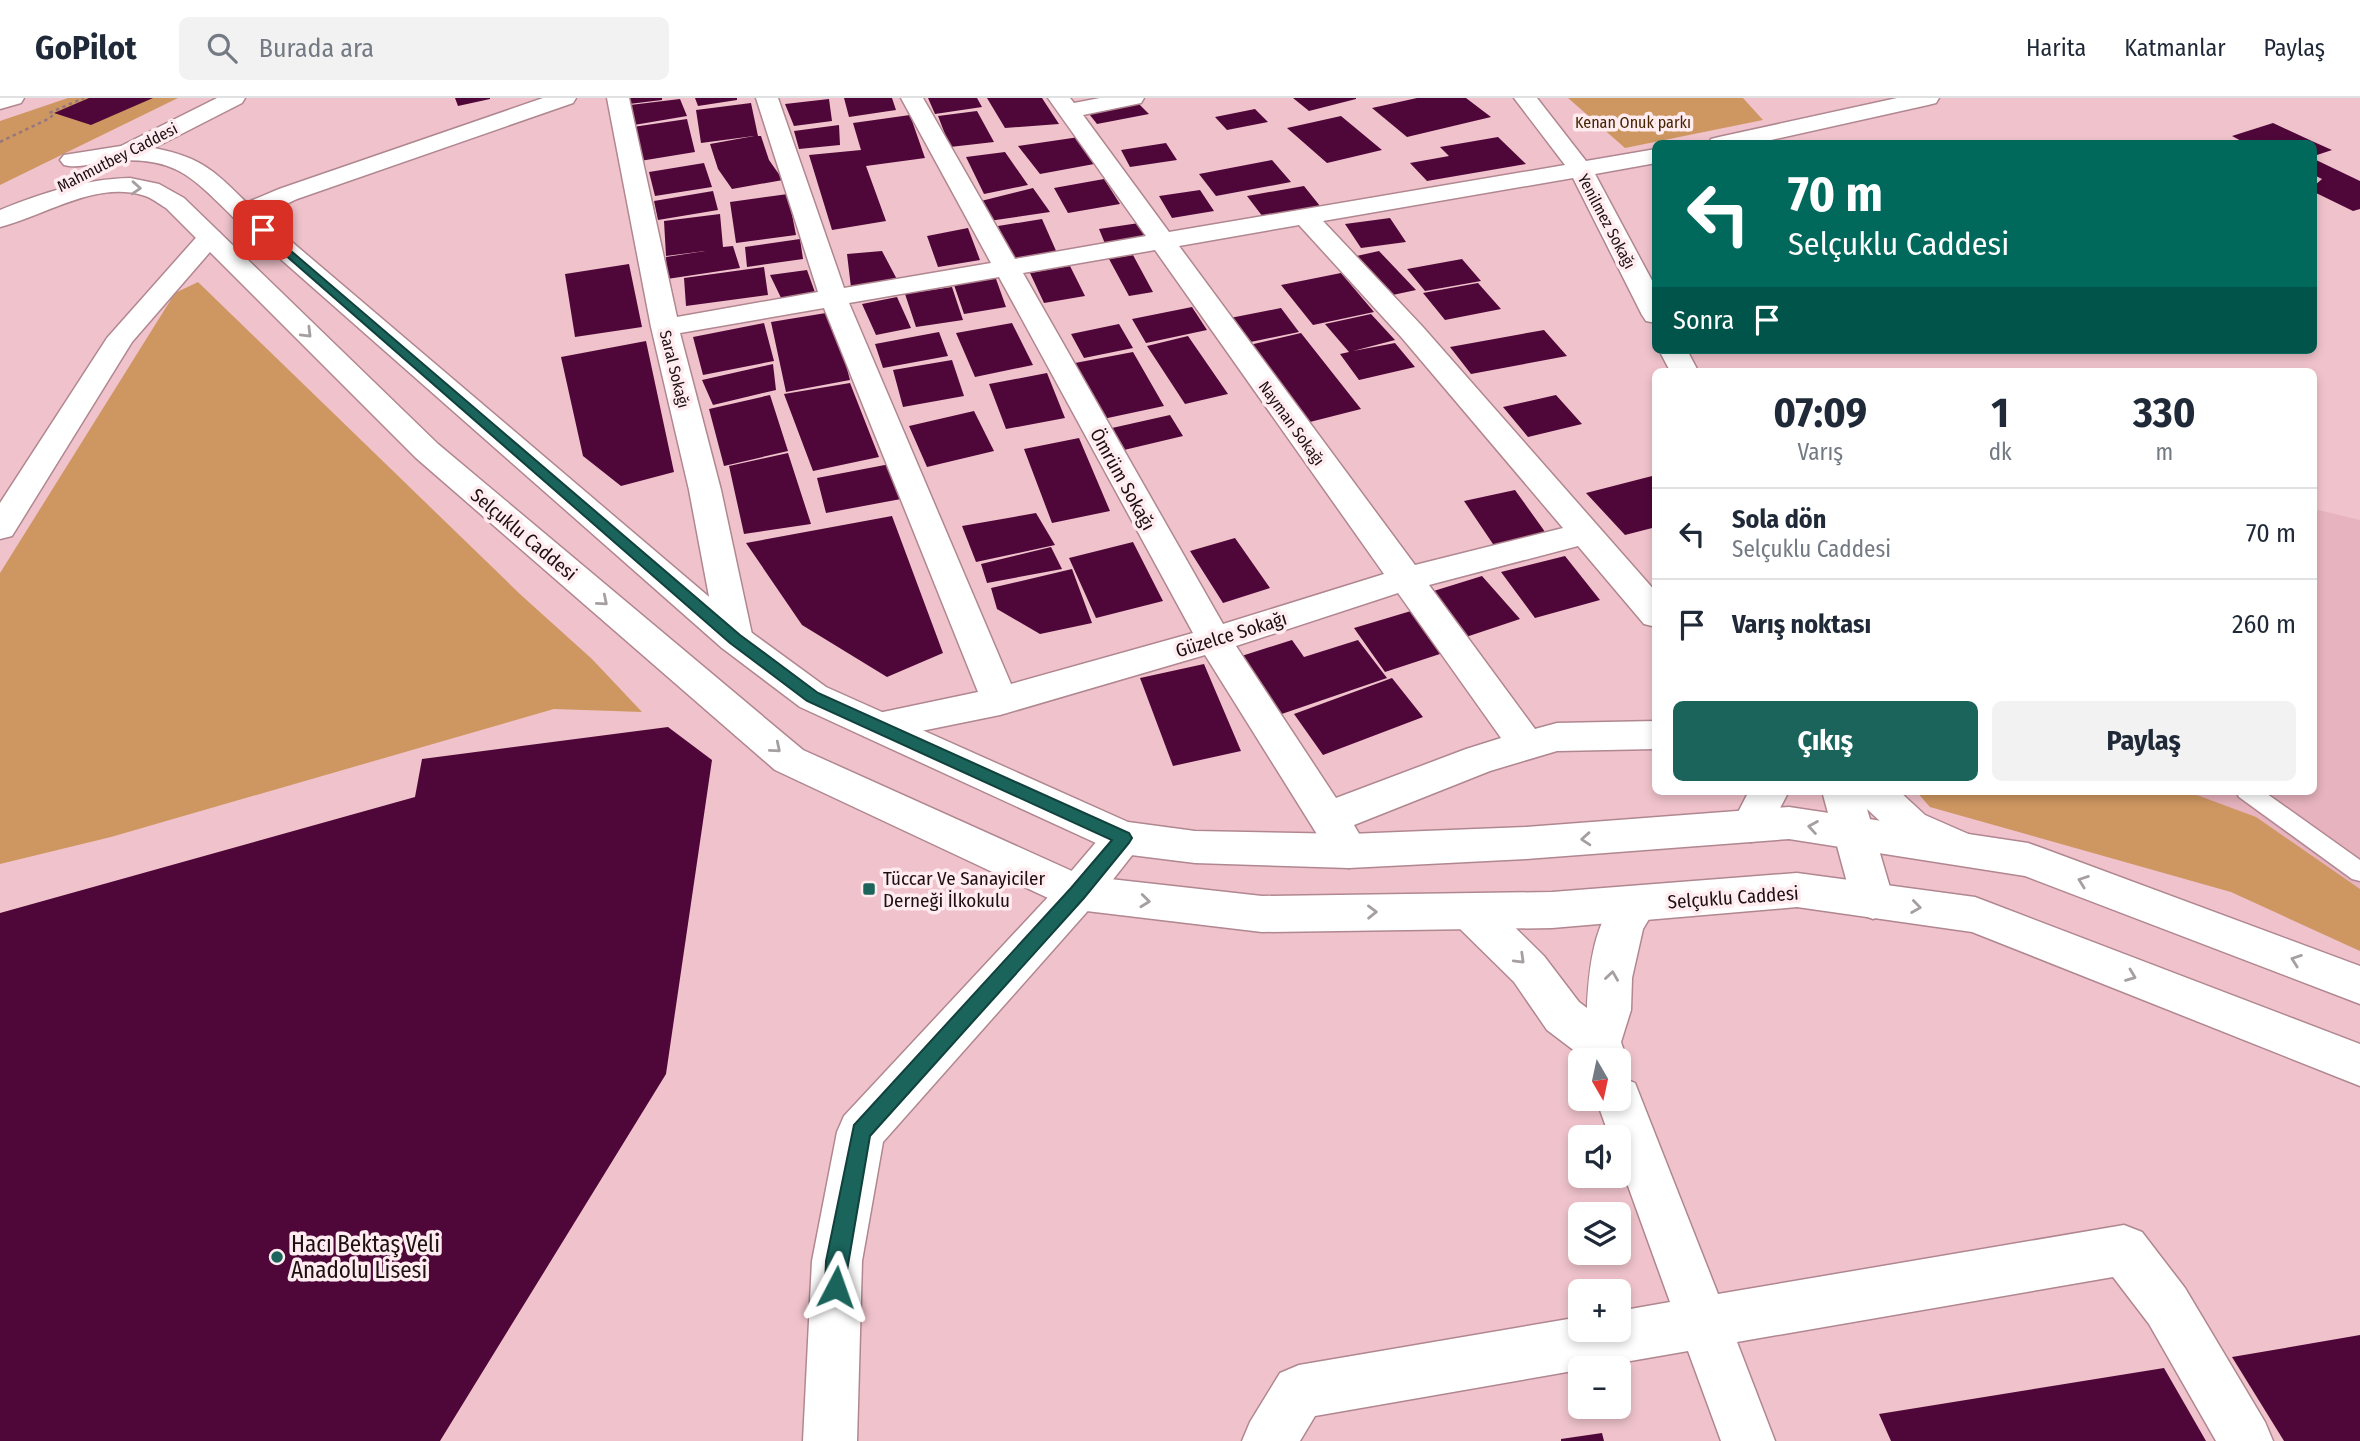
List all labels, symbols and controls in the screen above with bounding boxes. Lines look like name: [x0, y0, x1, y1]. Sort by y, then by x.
search box: [179, 17, 669, 80]
text: GoPilot: [35, 28, 137, 68]
icon: search: [203, 29, 241, 67]
text: Burada ara: [259, 33, 374, 64]
text: Harita: [2026, 34, 2086, 62]
text: Katmanlar: [2124, 34, 2226, 62]
text: Paylaş: [2264, 34, 2325, 62]
park label: Kenan Onuk parkı: [1575, 113, 1691, 132]
street label: Mahmutbey Caddesi: [54, 119, 181, 196]
text: 70 m: [1788, 165, 1883, 224]
icon: left: [1673, 168, 1764, 259]
street label: Yenilmez Sokağı: [1574, 171, 1639, 272]
one-way arrow: [131, 180, 142, 195]
pin: [233, 200, 293, 260]
icon: arrive: [244, 211, 282, 249]
text: Selçuklu Caddesi: [1788, 225, 2009, 263]
icon: arrive: [1748, 301, 1786, 339]
text: Sonra: [1673, 305, 1734, 336]
one-way arrow: [299, 324, 312, 337]
street label: Saral Sokağı: [656, 328, 693, 410]
street label: Nayman Sokağı: [1255, 377, 1329, 469]
text: 07:09: [1773, 388, 1867, 438]
text: 1: [1991, 388, 2009, 438]
text: 330: [2133, 388, 2196, 438]
street label: Ömrüm Sokağı: [1085, 424, 1160, 534]
text: Varış: [1797, 438, 1843, 466]
text: dk: [1989, 438, 2012, 466]
text: m: [2155, 438, 2173, 466]
street label: Selçuklu Caddesi: [466, 483, 581, 585]
text: Sola dön: [1732, 504, 1826, 535]
icon: left: [1673, 515, 1711, 553]
text: 70 m: [2246, 518, 2296, 549]
text: Selçuklu Caddesi: [1732, 535, 1891, 563]
one-way arrow: [594, 593, 607, 605]
icon: arrive: [1673, 606, 1711, 644]
street label: Güzelce Sokağı: [1173, 607, 1289, 662]
text: Varış noktası: [1732, 609, 1871, 640]
text: 260 m: [2232, 609, 2296, 640]
button: Çıkış: [1673, 701, 1978, 781]
button: Paylaş: [1992, 701, 2296, 781]
one-way arrow: [768, 740, 781, 752]
one-way arrow: [1807, 819, 1819, 834]
one-way arrow: [1581, 831, 1592, 846]
place label: Tüccar Ve Sanayiciler Derneği İlkokulu: [883, 867, 1045, 912]
one-way arrow: [2078, 875, 2090, 889]
marker: Tüccar Ve Sanayiciler Derneği İlkokulu: [861, 881, 877, 897]
street label: Selçuklu Caddesi: [1667, 881, 1799, 914]
one-way arrow: [1140, 893, 1151, 908]
one-way arrow: [1910, 899, 1922, 914]
one-way arrow: [1367, 905, 1378, 920]
one-way arrow: [1512, 951, 1525, 964]
one-way arrow: [2291, 954, 2303, 968]
one-way arrow: [2125, 968, 2137, 982]
one-way arrow: [1604, 970, 1619, 982]
north arrow: [1568, 1048, 1631, 1111]
map controls: [1568, 1048, 1631, 1419]
button: sound: [1568, 1125, 1631, 1188]
button: layers: [1568, 1202, 1631, 1265]
place label: Hacı Bektaş Veli Anadolu Lisesi: [291, 1230, 440, 1284]
marker: Hacı Bektaş Veli Anadolu Lisesi: [269, 1249, 285, 1265]
position arrow: [799, 1250, 873, 1324]
button: +: [1568, 1279, 1631, 1342]
button: −: [1568, 1356, 1631, 1419]

